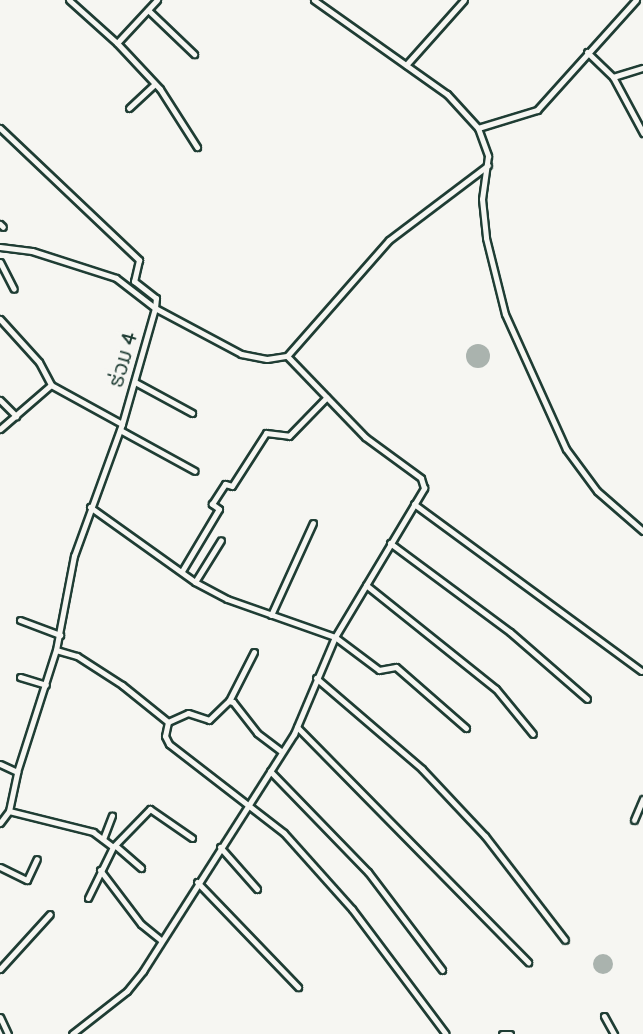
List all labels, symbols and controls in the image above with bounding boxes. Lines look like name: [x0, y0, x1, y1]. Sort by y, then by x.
street label: ຮ່ວມ 4: [104, 329, 144, 391]

